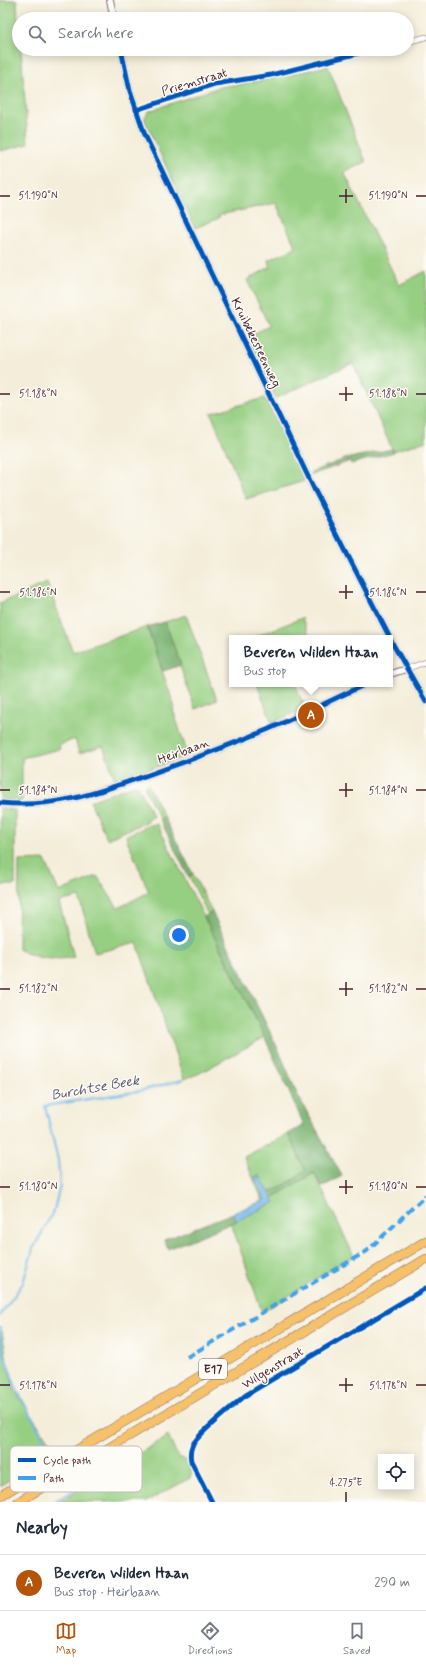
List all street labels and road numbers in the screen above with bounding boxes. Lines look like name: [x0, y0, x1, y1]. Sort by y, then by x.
street label: Priemstraat: [159, 64, 230, 100]
street label: Kruibekesteenweg: [226, 295, 285, 391]
street label: Heirbaan: [155, 734, 212, 769]
street label: Wilgenstraat: [239, 1343, 307, 1394]
road number: E17: [199, 1359, 227, 1379]

